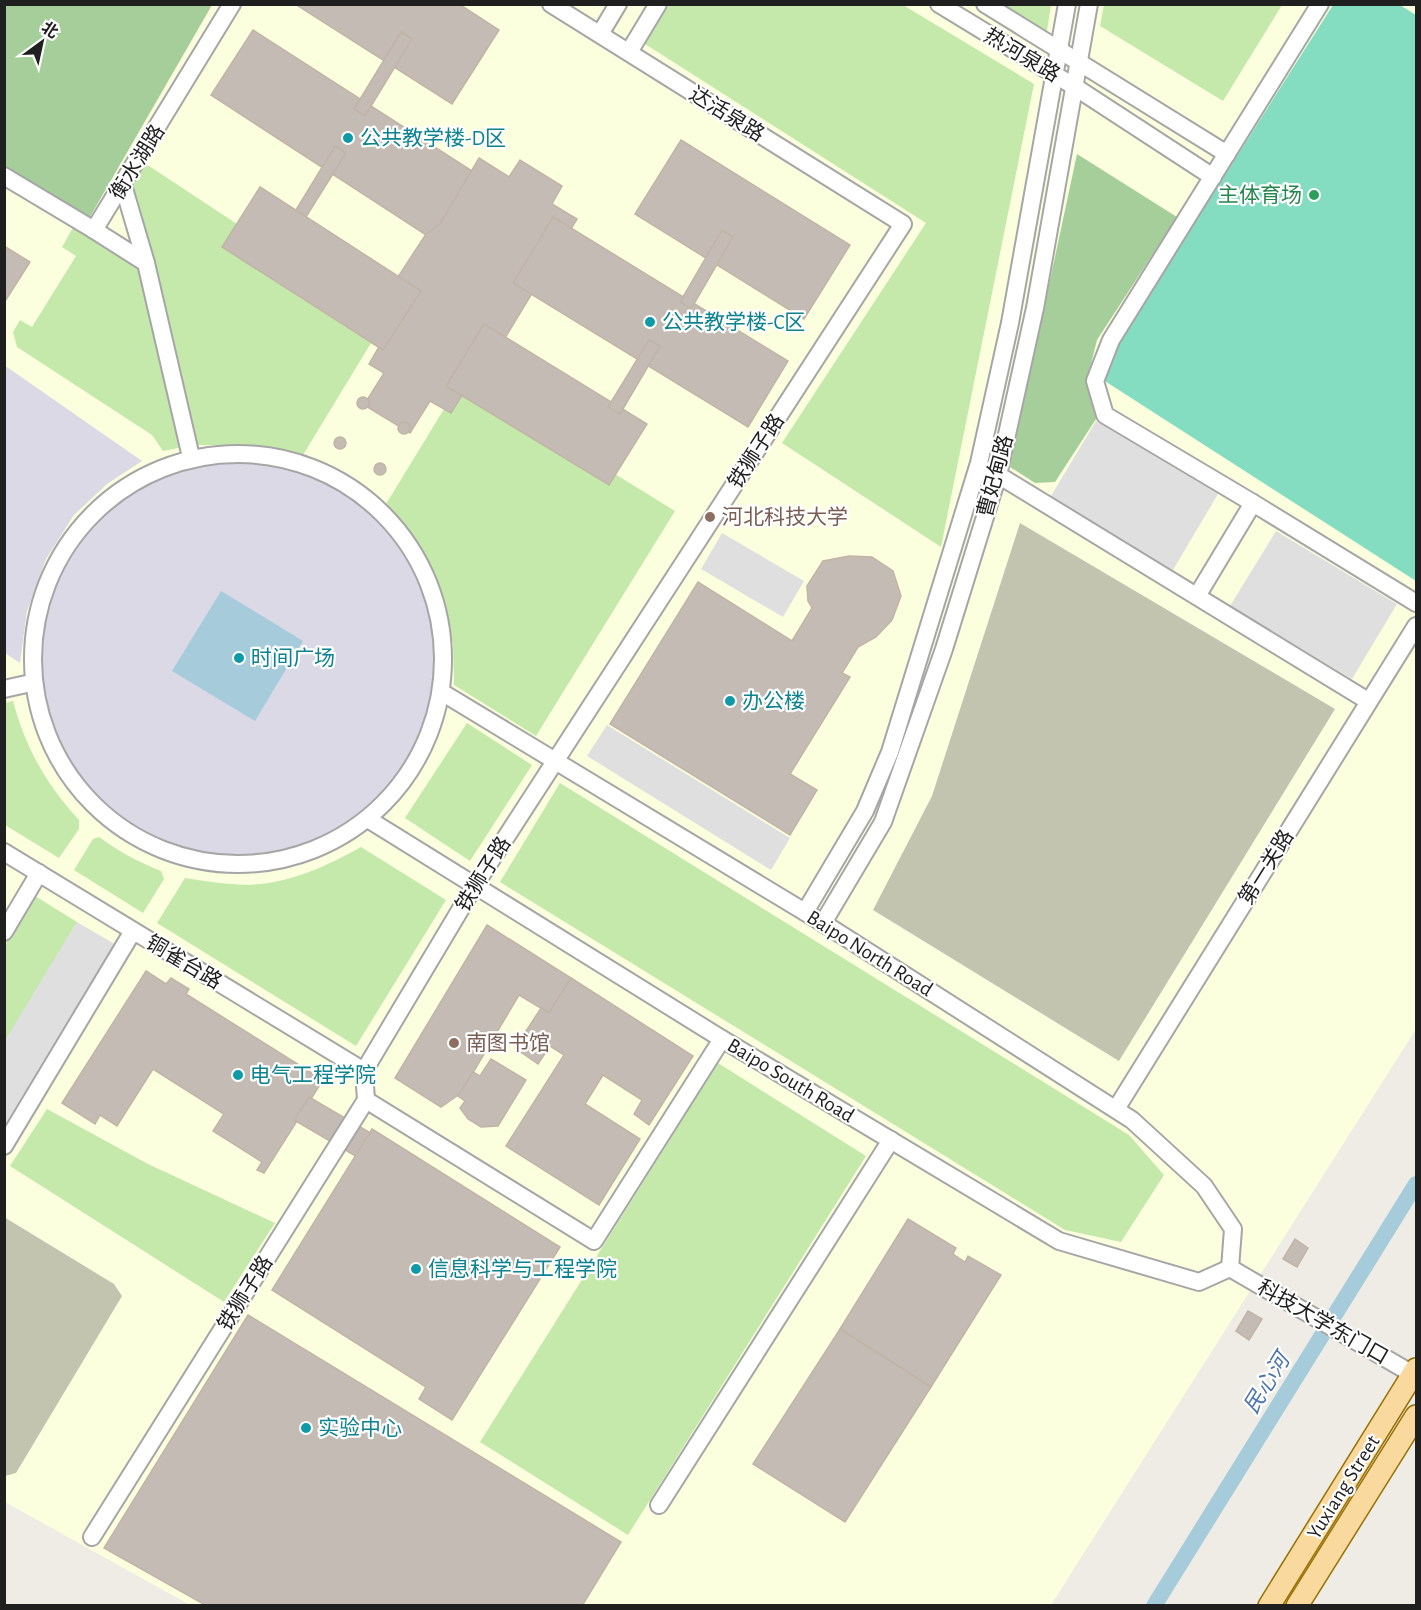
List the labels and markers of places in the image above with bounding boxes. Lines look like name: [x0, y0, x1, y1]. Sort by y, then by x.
place label: 公共教学楼-D区: [360, 127, 506, 149]
marker: 公共教学楼-D区: [341, 131, 355, 145]
place label: 主体育场: [1218, 184, 1302, 206]
marker: 主体育场: [1307, 188, 1321, 202]
place label: 公共教学楼-C区: [662, 311, 805, 333]
marker: 公共教学楼-C区: [643, 315, 657, 329]
place label: 河北科技大学: [722, 506, 848, 528]
marker: 河北科技大学: [703, 510, 717, 524]
place label: 时间广场: [251, 647, 335, 669]
marker: 时间广场: [232, 651, 246, 665]
place label: 办公楼: [742, 690, 805, 712]
marker: 办公楼: [723, 694, 737, 708]
place label: 南图书馆: [466, 1032, 550, 1054]
marker: 南图书馆: [447, 1036, 461, 1050]
place label: 电气工程学院: [250, 1064, 376, 1086]
marker: 电气工程学院: [231, 1068, 245, 1082]
place label: 信息科学与工程学院: [428, 1257, 617, 1280]
marker: 信息科学与工程学院: [409, 1262, 423, 1276]
place label: 实验中心: [318, 1417, 402, 1439]
marker: 实验中心: [299, 1421, 313, 1435]

